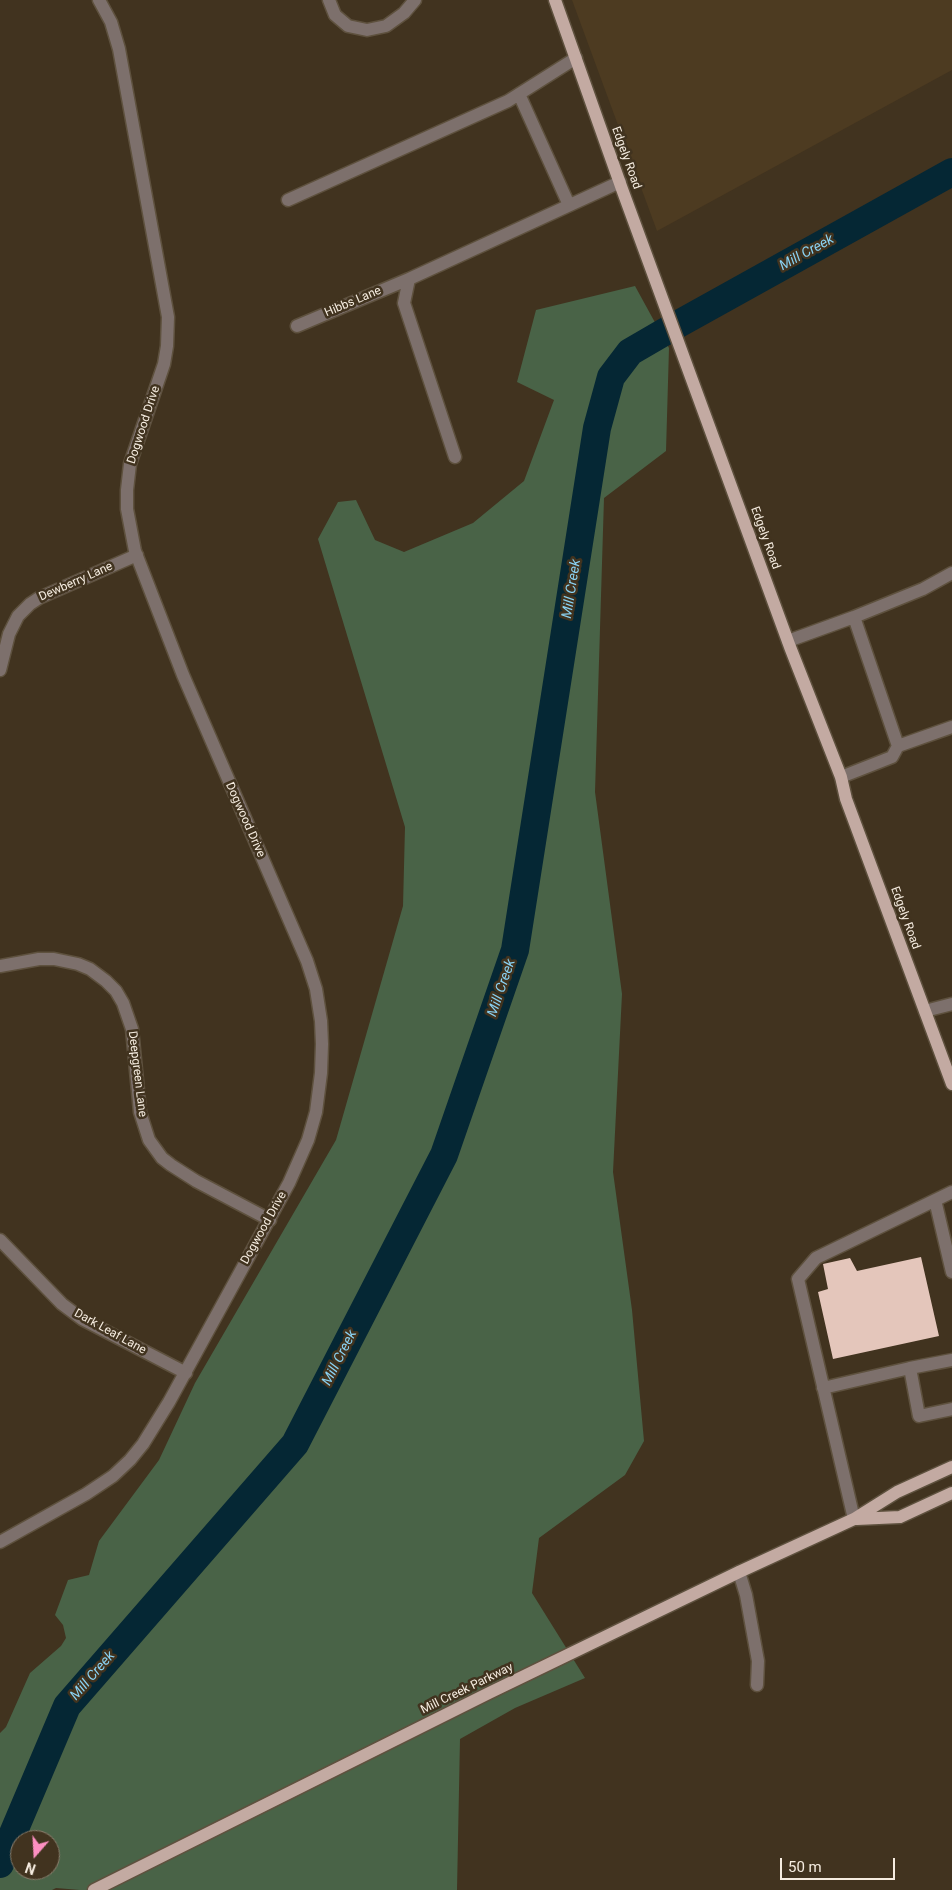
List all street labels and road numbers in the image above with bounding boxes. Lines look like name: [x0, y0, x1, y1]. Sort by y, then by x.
street label: Edgely Road: [608, 125, 644, 191]
street label: Hibbs Lane: [323, 284, 383, 320]
street label: Dogwood Drive: [125, 384, 163, 466]
street label: Edgely Road: [747, 505, 783, 571]
street label: Dewberry Lane: [37, 559, 115, 605]
street label: Dogwood Drive: [222, 780, 268, 860]
street label: Edgely Road: [887, 885, 923, 951]
street label: Deepgreen Lane: [125, 1030, 149, 1118]
street label: Dogwood Drive: [238, 1189, 290, 1267]
street label: Dark Leaf Lane: [72, 1306, 148, 1358]
street label: Mill Creek Parkway: [418, 1660, 516, 1718]

